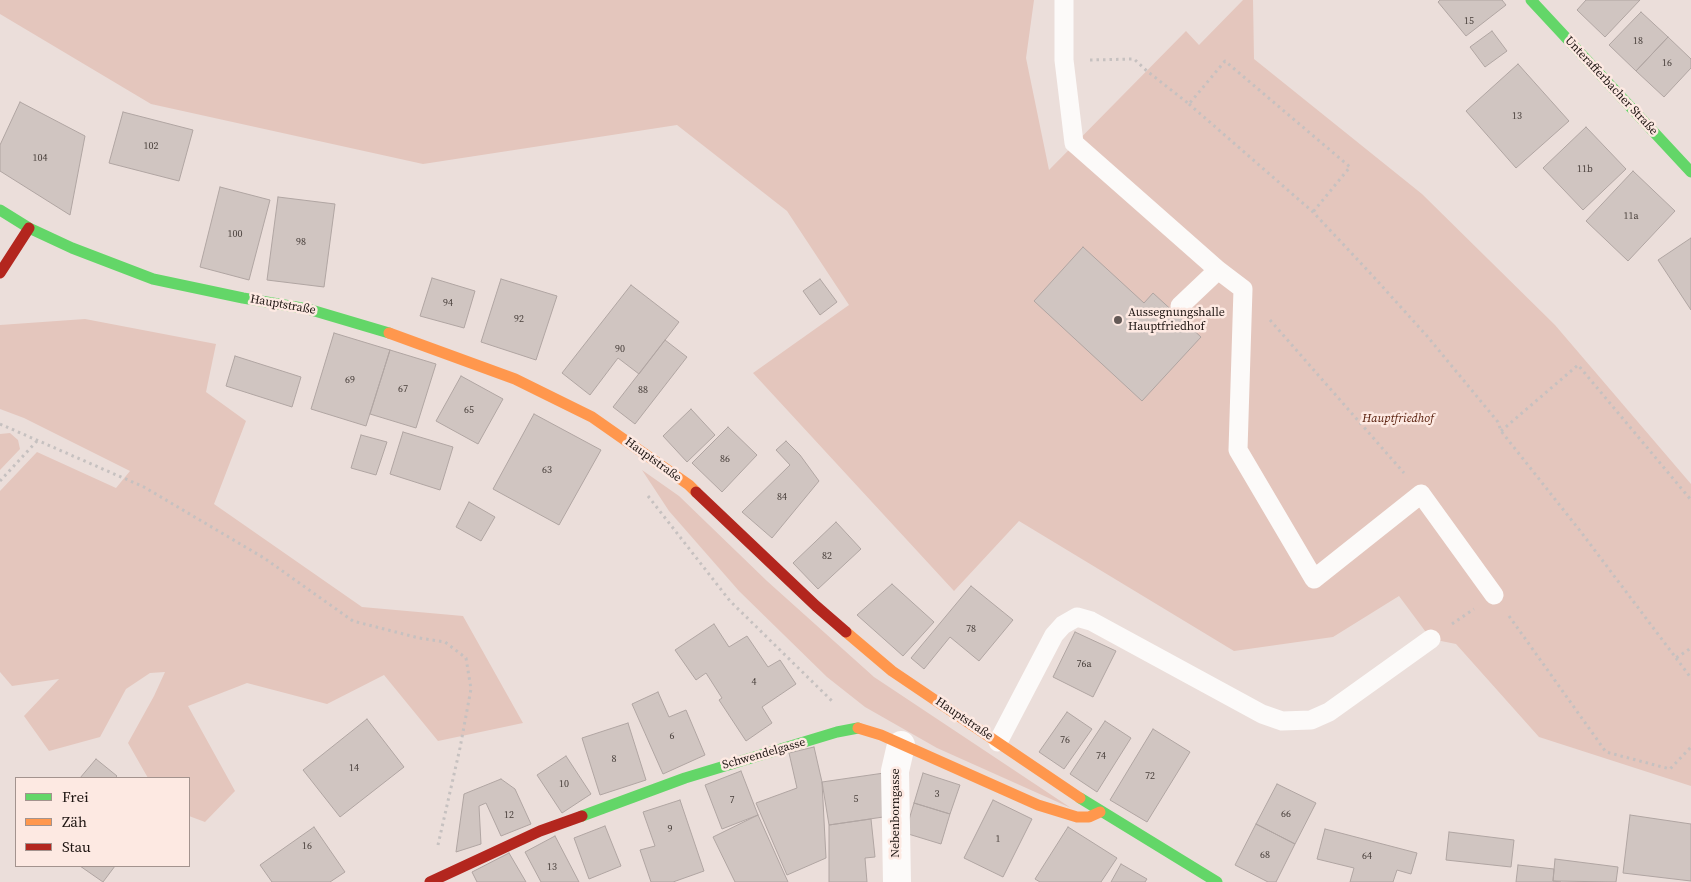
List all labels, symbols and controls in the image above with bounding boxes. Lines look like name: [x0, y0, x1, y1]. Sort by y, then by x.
house number: 15: [1464, 15, 1474, 27]
street label: Unterafferbacher Straße: [1562, 34, 1660, 138]
house number: 18: [1633, 35, 1643, 47]
house number: 16: [1662, 57, 1672, 69]
house number: 13: [1512, 110, 1522, 122]
house number: 102: [144, 140, 158, 152]
house number: 104: [33, 152, 47, 164]
house number: 11b: [1577, 163, 1593, 175]
house number: 11a: [1623, 210, 1639, 222]
house number: 100: [228, 228, 242, 240]
house number: 98: [296, 236, 306, 248]
street label: Hauptstraße: [249, 292, 317, 318]
house number: 94: [443, 297, 453, 309]
place label: Aussegnungshalle Hauptfriedhof: [1128, 306, 1225, 334]
house number: 92: [514, 313, 524, 325]
marker: Aussegnungshalle Hauptfriedhof: [1112, 314, 1124, 326]
house number: 90: [615, 343, 625, 355]
house number: 69: [345, 374, 355, 386]
house number: 67: [398, 383, 408, 395]
house number: 88: [638, 384, 648, 396]
house number: 65: [464, 404, 474, 416]
park label: Hauptfriedhof: [1362, 412, 1434, 426]
street label: Hauptstraße: [622, 435, 684, 485]
house number: 86: [720, 453, 730, 465]
house number: 63: [542, 464, 552, 476]
house number: 84: [777, 491, 787, 503]
house number: 82: [822, 550, 832, 562]
house number: 78: [966, 623, 976, 635]
house number: 76a: [1076, 658, 1092, 670]
house number: 4: [752, 676, 756, 688]
street label: Hauptstraße: [932, 694, 996, 744]
house number: 6: [670, 730, 674, 742]
house number: 76: [1060, 734, 1070, 746]
street label: Schwendelgasse: [721, 735, 807, 773]
house number: 74: [1096, 750, 1106, 762]
house number: 8: [612, 753, 616, 765]
house number: 14: [349, 762, 359, 774]
street label: Nebenborngasse: [889, 768, 903, 858]
house number: 72: [1145, 770, 1155, 782]
legend: [15, 777, 190, 867]
house number: 10: [559, 778, 569, 790]
text: Frei: [62, 786, 89, 807]
house number: 3: [935, 788, 939, 800]
house number: 5: [854, 793, 858, 805]
house number: 7: [730, 794, 734, 806]
house number: 66: [1281, 808, 1291, 820]
house number: 12: [504, 809, 514, 821]
text: Zäh: [62, 811, 87, 832]
house number: 9: [668, 823, 672, 835]
house number: 1: [996, 833, 1000, 845]
text: Stau: [62, 836, 91, 857]
house number: 16: [302, 840, 312, 852]
house number: 68: [1260, 849, 1270, 861]
house number: 64: [1362, 850, 1372, 862]
house number: 13: [547, 861, 557, 873]

